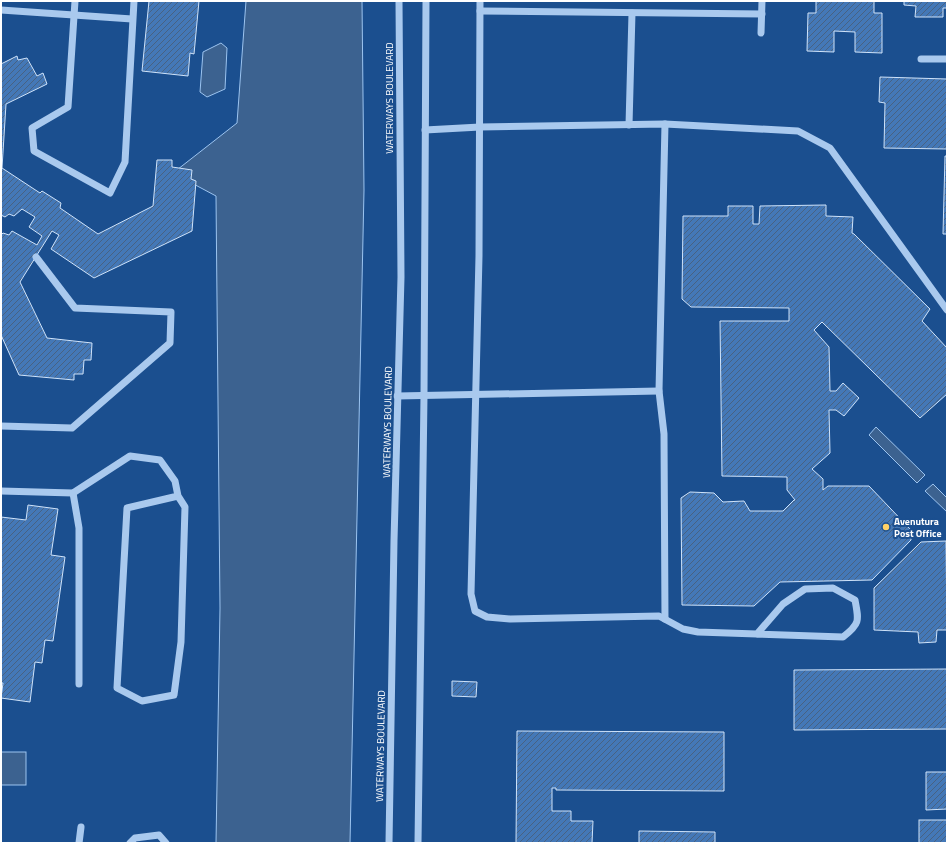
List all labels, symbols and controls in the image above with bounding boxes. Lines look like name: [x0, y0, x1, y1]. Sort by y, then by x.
street label: WATERWAYS BOULEVARD: [382, 42, 397, 154]
street label: WATERWAYS BOULEVARD: [379, 366, 396, 478]
place label: Avenutura Post Office: [894, 514, 942, 541]
marker: Avenutura Post Office: [881, 522, 891, 532]
street label: WATERWAYS BOULEVARD: [372, 690, 389, 802]

